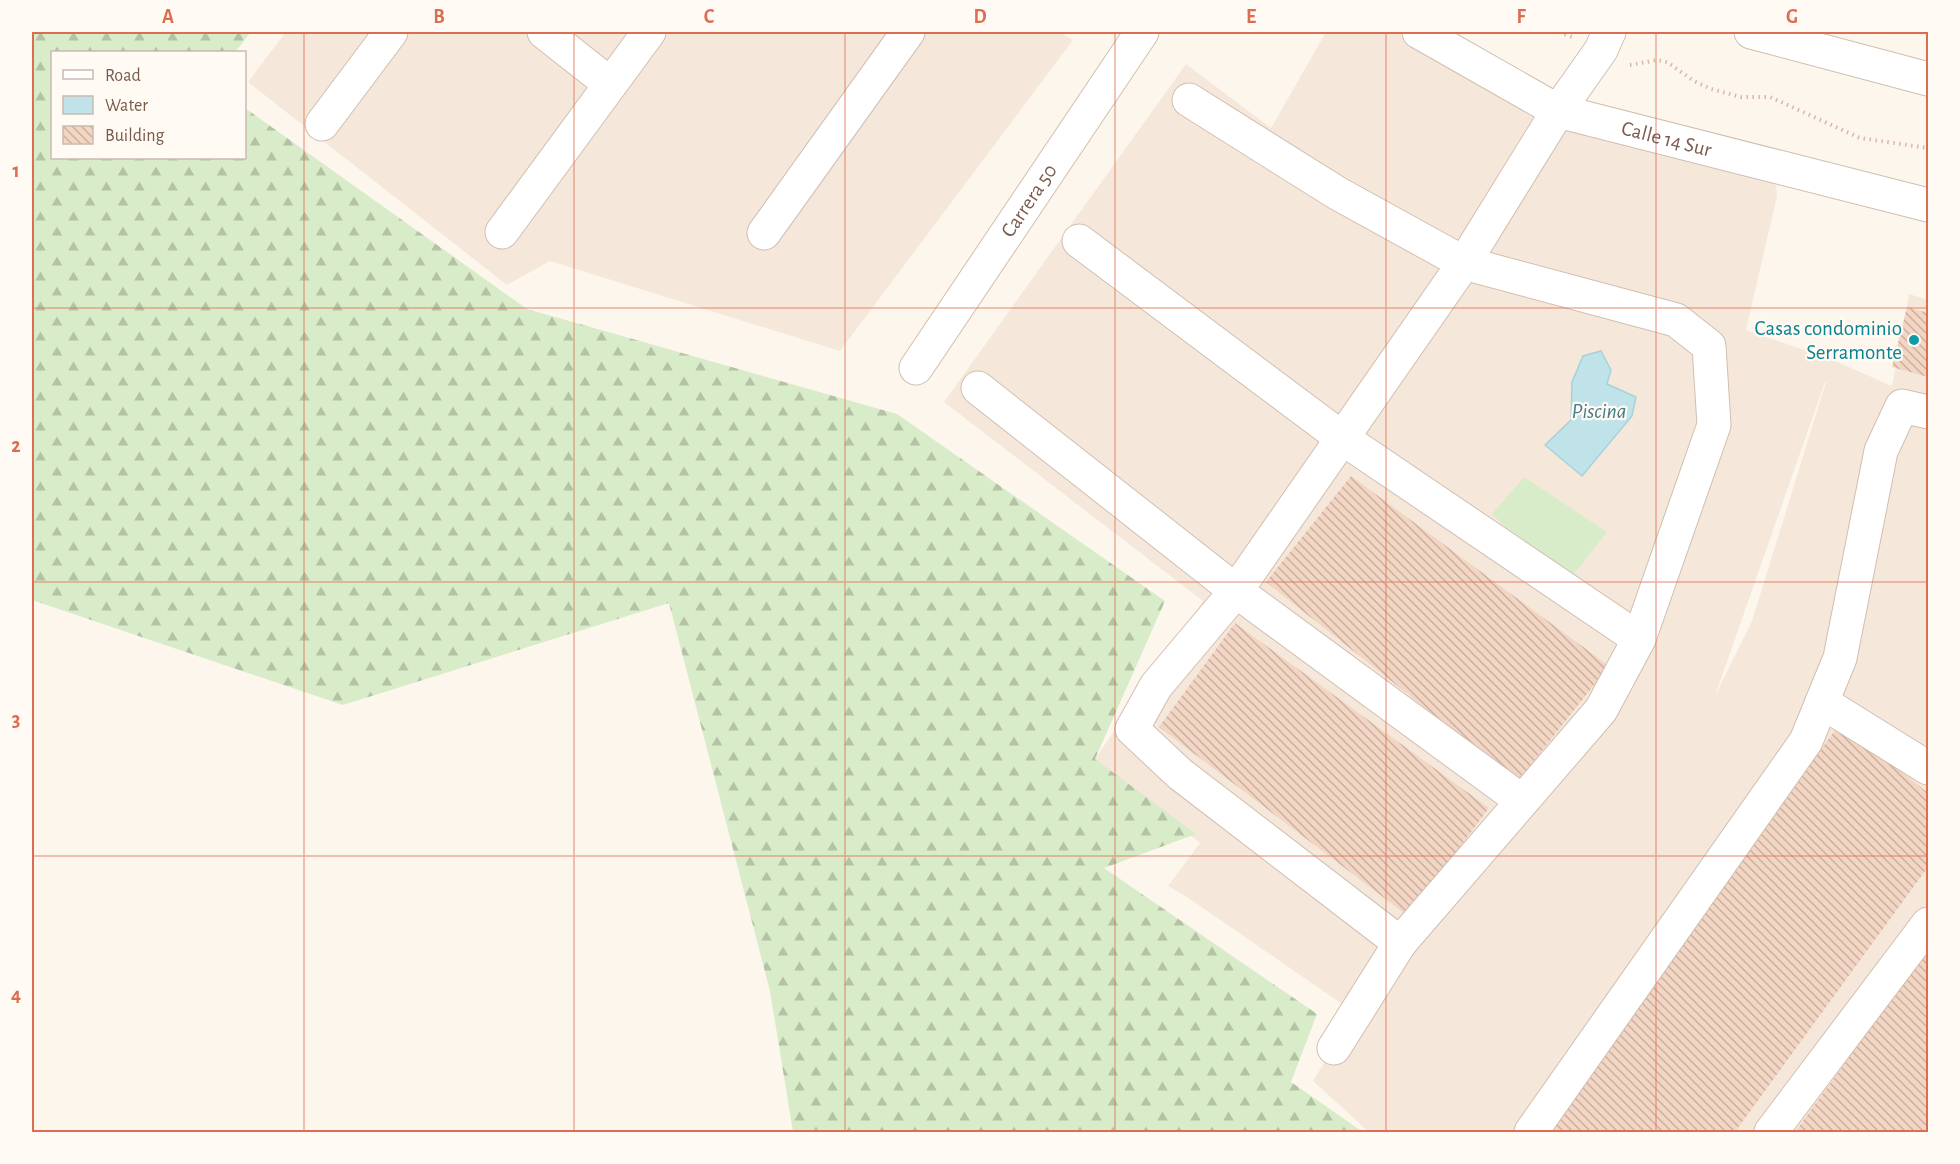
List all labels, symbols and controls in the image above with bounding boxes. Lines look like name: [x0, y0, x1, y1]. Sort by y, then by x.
text: A: [162, 7, 174, 27]
text: B: [433, 7, 445, 27]
text: C: [704, 7, 715, 27]
text: D: [973, 7, 987, 27]
text: E: [1246, 7, 1256, 27]
text: F: [1516, 7, 1526, 27]
text: G: [1786, 7, 1798, 27]
legend: [51, 51, 246, 159]
text: Road: [105, 67, 141, 85]
text: Water: [105, 97, 148, 115]
street label: Calle 14 Sur: [1619, 117, 1714, 160]
text: Building: [105, 127, 165, 145]
street label: Carrera 50: [997, 160, 1061, 241]
text: 1: [12, 161, 20, 181]
place label: Casas condominio Serramonte: [1755, 318, 1902, 363]
marker: Casas condominio Serramonte: [1907, 333, 1921, 347]
water label: Piscina: [1572, 400, 1626, 422]
text: 2: [11, 436, 21, 456]
text: 3: [12, 710, 20, 730]
text: 4: [11, 985, 21, 1005]

